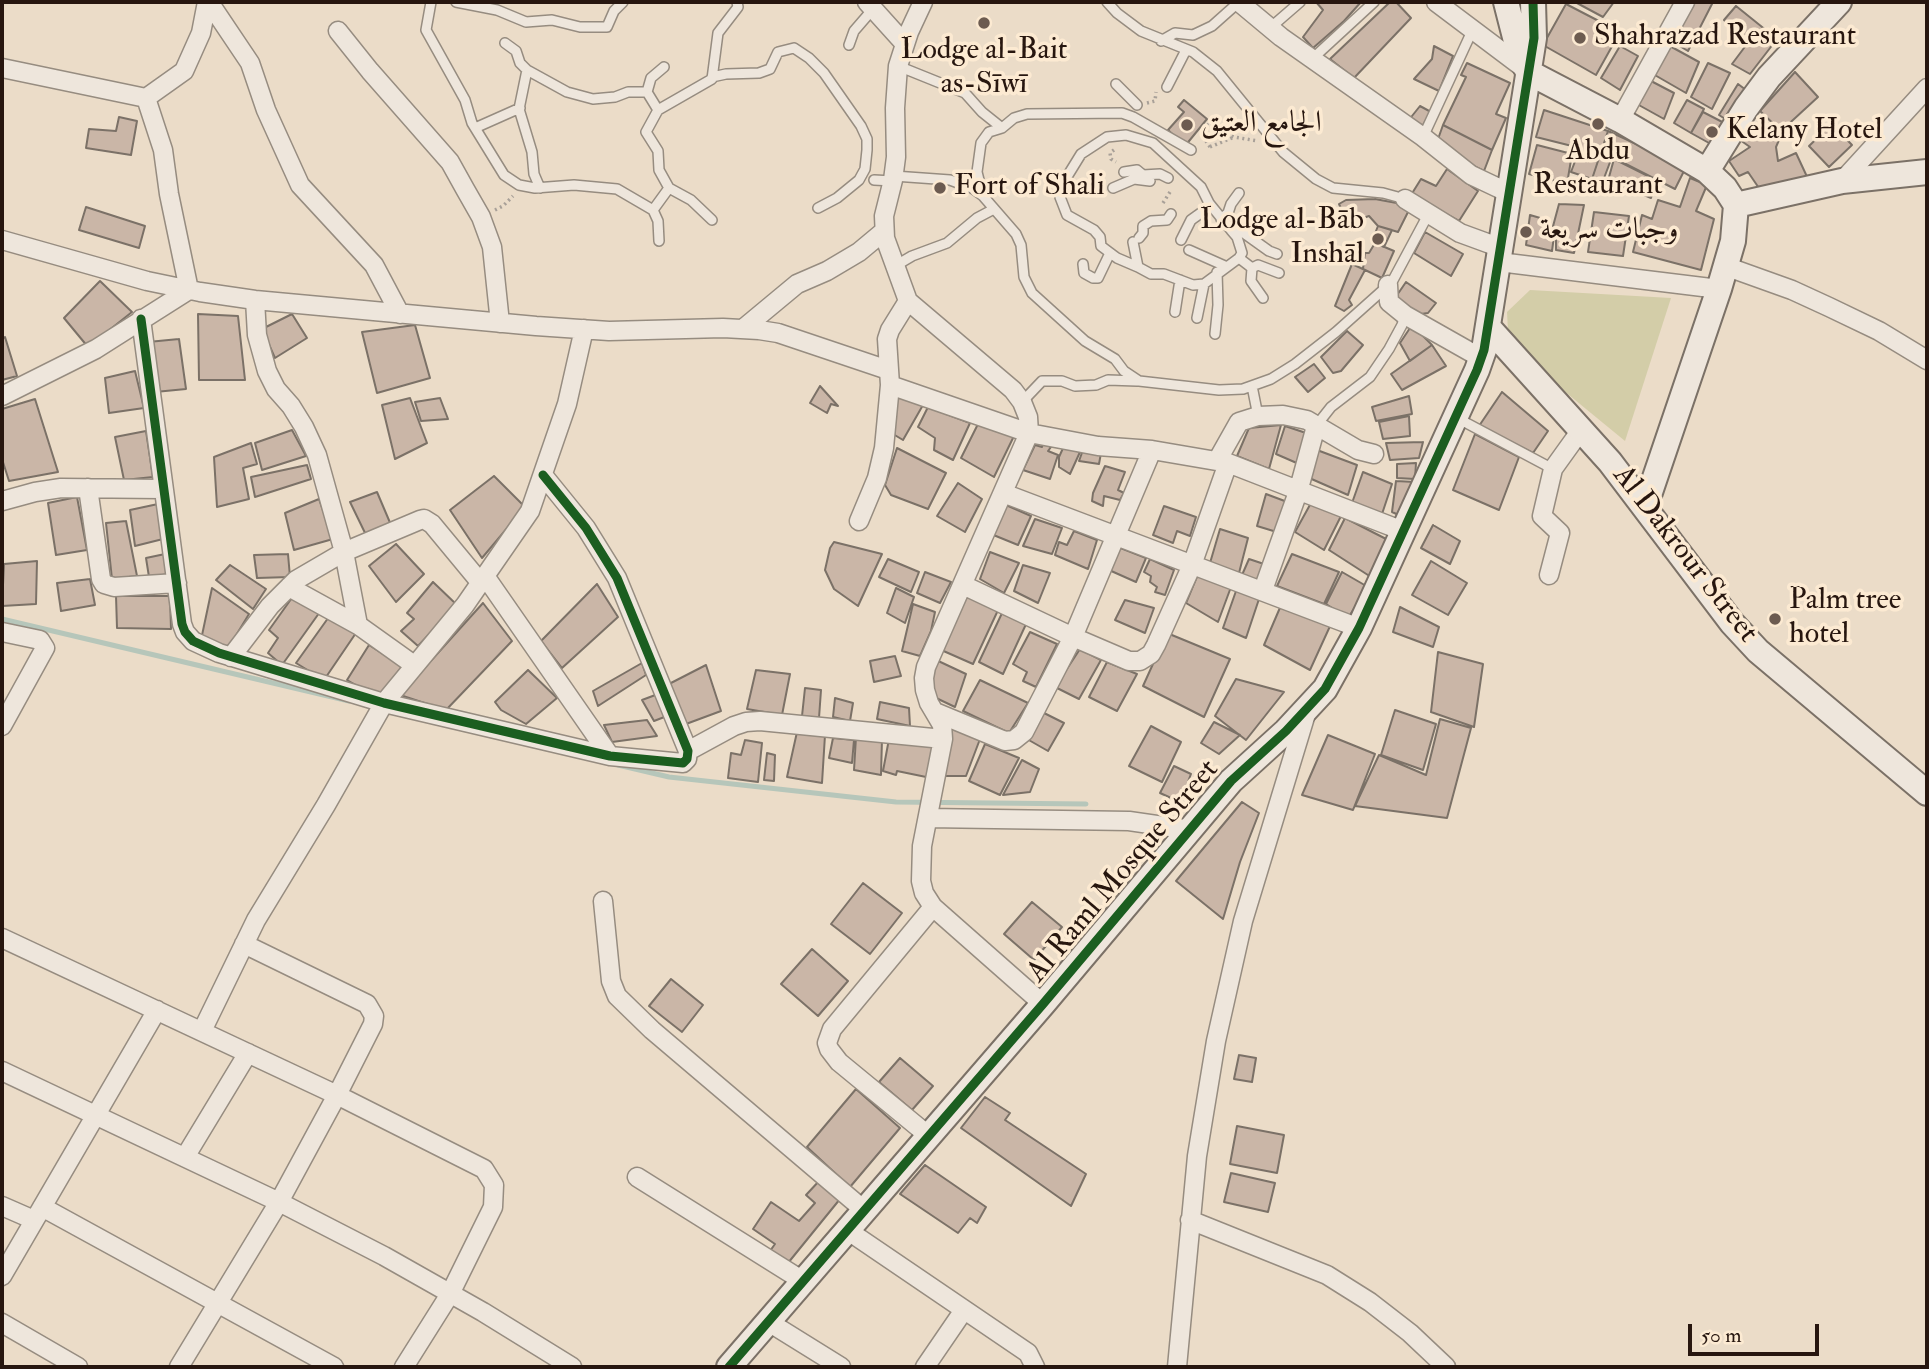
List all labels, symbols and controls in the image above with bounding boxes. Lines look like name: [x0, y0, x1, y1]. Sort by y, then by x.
marker: Lodge al-Bait as-Sīwī: [976, 15, 992, 31]
place label: Shahrazad Restaurant: [1594, 20, 1856, 56]
marker: Shahrazad Restaurant: [1572, 30, 1588, 46]
place label: Lodge al-Bait as-Sīwī: [901, 34, 1067, 104]
place label: الجامع العتيق: [1201, 107, 1322, 143]
place label: Kelany Hotel: [1726, 114, 1882, 150]
marker: Abdu Restaurant: [1590, 116, 1606, 132]
marker: الجامع العتيق: [1179, 117, 1195, 133]
marker: Kelany Hotel: [1704, 124, 1720, 140]
place label: Abdu Restaurant: [1533, 135, 1663, 206]
place label: Fort of Shali: [954, 170, 1105, 206]
marker: Fort of Shali: [932, 180, 948, 196]
place label: Lodge al-Bāb Inshāl: [1200, 204, 1364, 274]
place label: وجبات سريعة: [1540, 214, 1679, 250]
marker: وجبات سريعة: [1518, 224, 1534, 240]
marker: Lodge al-Bāb Inshāl: [1370, 231, 1386, 247]
street label: Al Dakrour Street: [1604, 459, 1764, 651]
place label: Palm tree hotel: [1789, 584, 1901, 654]
marker: Palm tree hotel: [1767, 611, 1783, 627]
street label: Al Raml Mosque Street: [1020, 753, 1228, 991]
scale bar: [1691, 1310, 1822, 1354]
text: 50 m: [1701, 1322, 1742, 1349]

